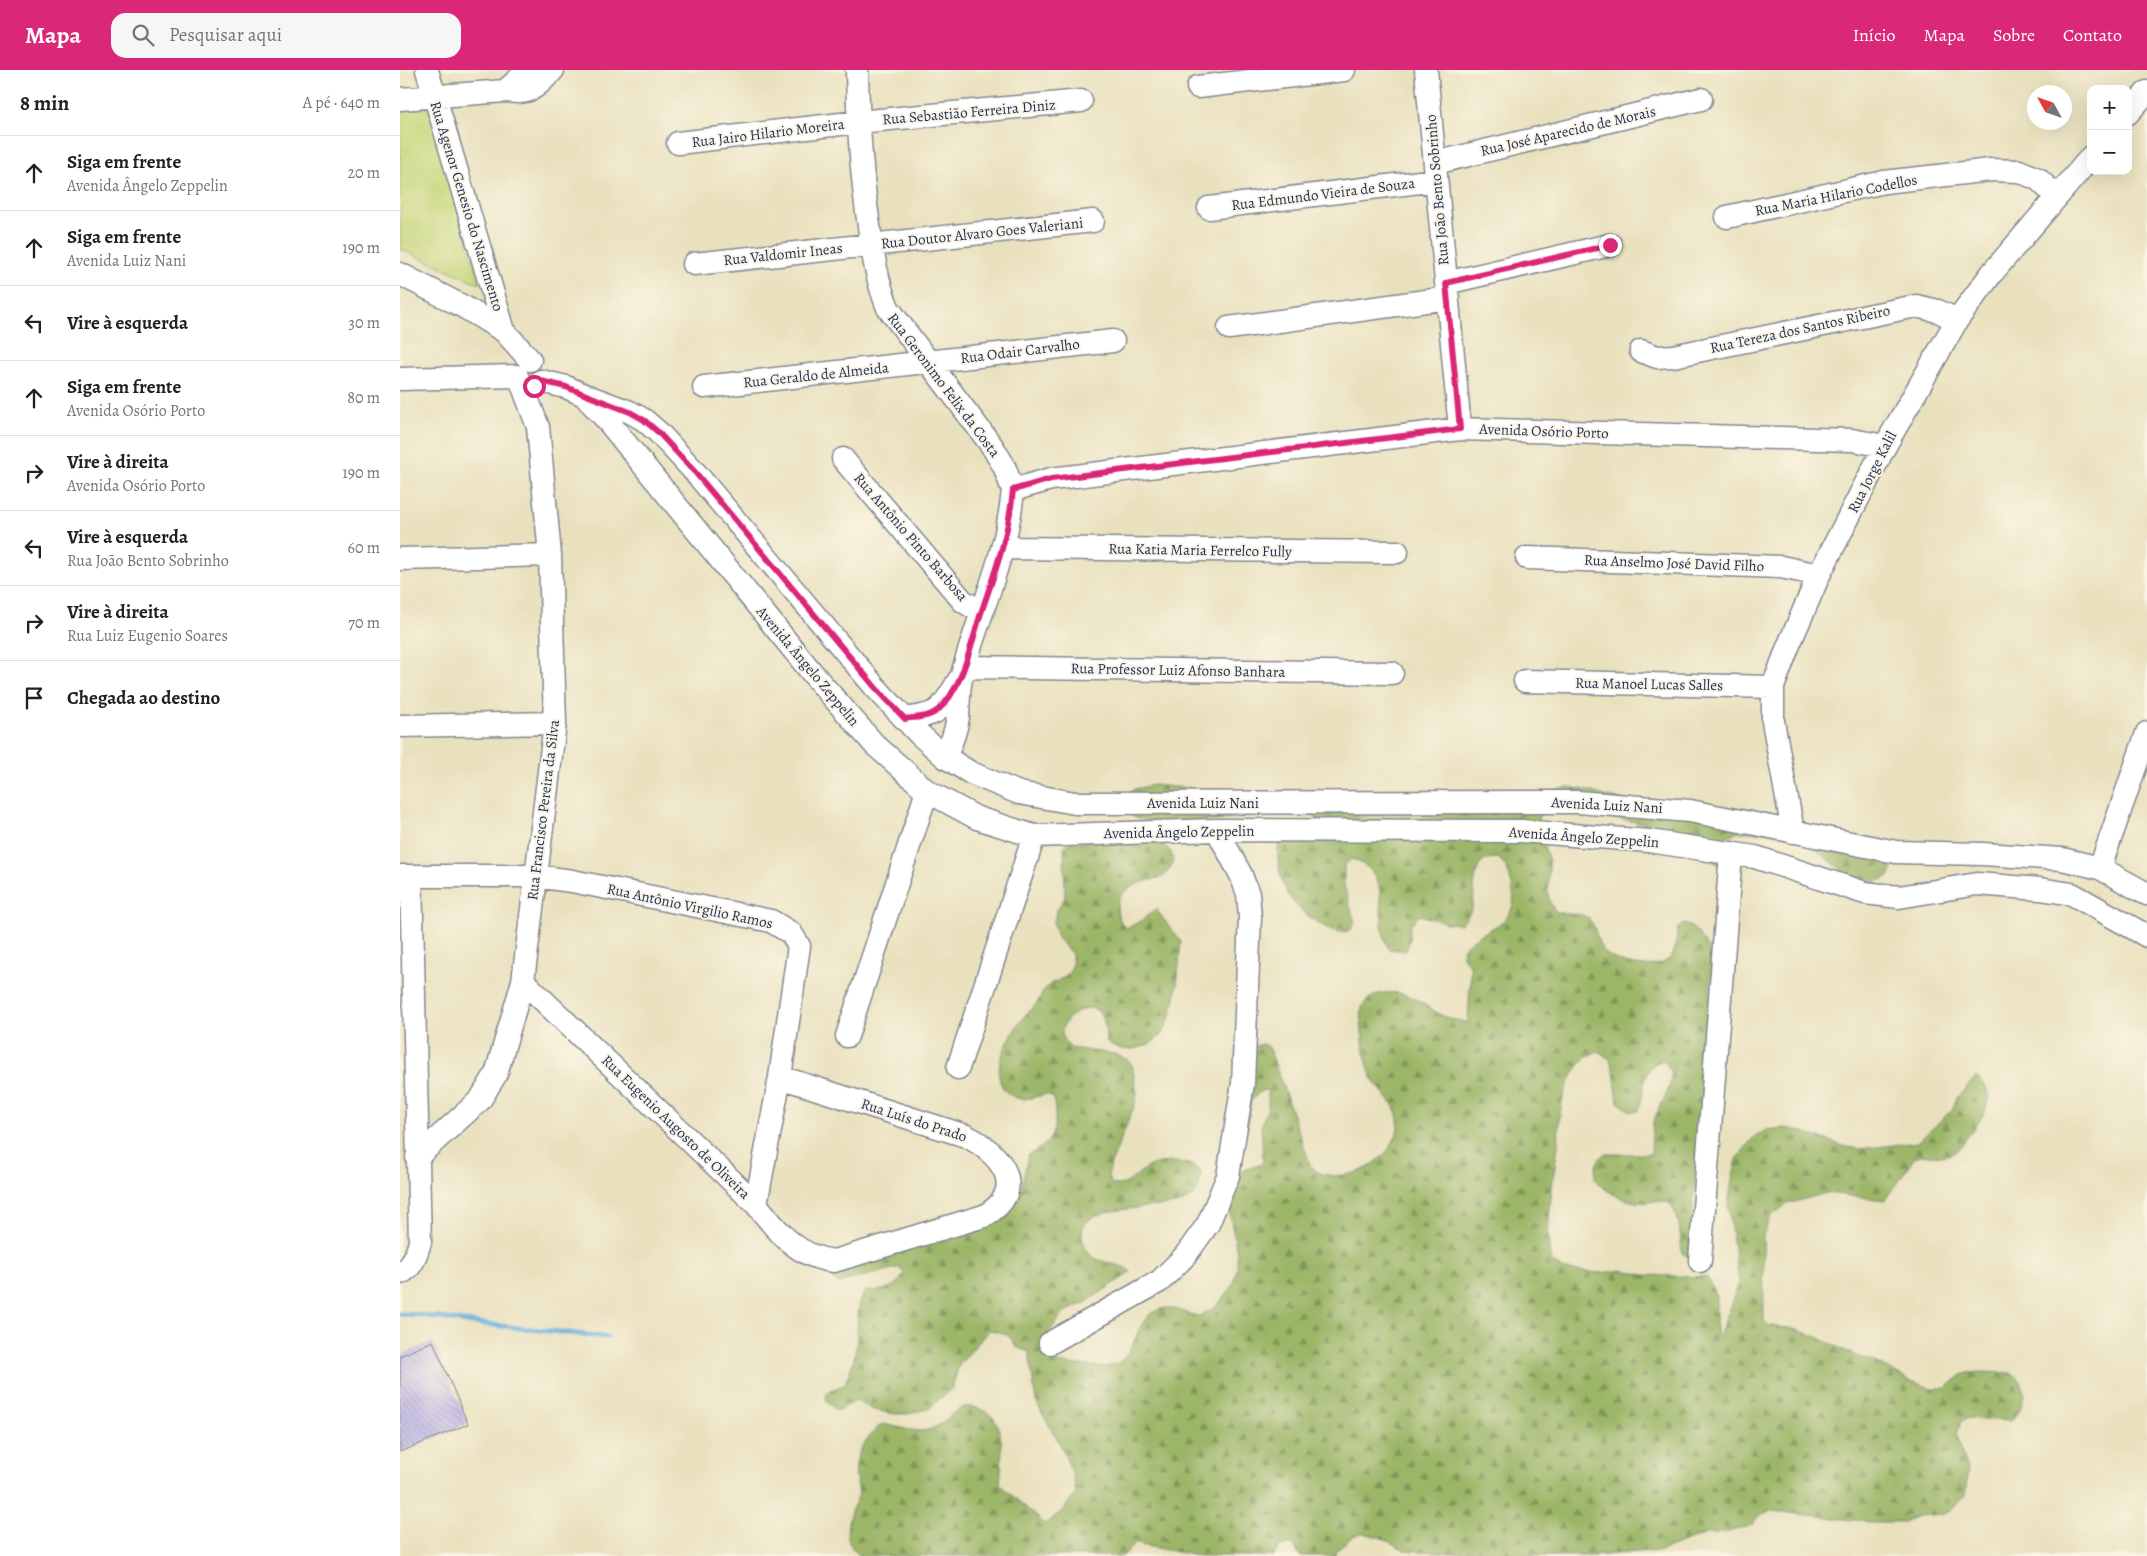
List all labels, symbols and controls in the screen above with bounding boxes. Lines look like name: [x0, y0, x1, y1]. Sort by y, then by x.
search box: [111, 13, 461, 58]
text: Mapa: [25, 19, 81, 51]
icon: search: [129, 21, 157, 49]
text: Pesquisar aqui: [169, 22, 282, 48]
text: Início: [1853, 23, 1896, 47]
text: Mapa: [1924, 23, 1965, 47]
text: Sobre: [1993, 23, 2035, 47]
text: Contato: [2063, 23, 2122, 47]
north arrow: [2027, 85, 2072, 130]
map controls: [2087, 85, 2132, 175]
button: +: [2087, 85, 2132, 130]
text: 8 min: [20, 89, 69, 117]
text: A pé · 640 m: [303, 92, 380, 114]
street label: Rua Sebastião Ferreira Diniz: [881, 94, 1057, 130]
street label: Rua Agenor Genesio do Nascimento: [425, 99, 509, 313]
street label: Rua José Aparecido de Morais: [1478, 101, 1658, 161]
street label: Rua Jairo Hilario Moreira: [690, 114, 846, 152]
street label: Rua João Bento Sobrinho: [1420, 114, 1454, 266]
button: −: [2087, 130, 2132, 175]
text: Siga em frente: [67, 149, 181, 175]
icon: ahead: [20, 159, 48, 187]
text: 20 m: [347, 162, 380, 184]
street label: Rua Maria Hilario Codellos: [1753, 169, 1919, 221]
street label: Rua Edmundo Vieira de Souza: [1230, 173, 1416, 215]
text: Avenida Ângelo Zeppelin: [67, 175, 228, 197]
street label: Rua Doutor Alvaro Goes Valeriani: [880, 212, 1084, 254]
text: Siga em frente: [67, 224, 181, 250]
icon: ahead: [20, 234, 48, 262]
route end: [1599, 234, 1622, 257]
text: 190 m: [342, 237, 380, 259]
street label: Rua Valdomir Ineas: [722, 238, 844, 270]
text: Avenida Luiz Nani: [67, 250, 186, 272]
street label: Rua Tereza dos Santos Ribeiro: [1708, 300, 1892, 358]
icon: left: [20, 309, 48, 337]
street label: Rua Geronimo Felix da Costa: [883, 309, 1005, 461]
text: Vire à esquerda: [67, 310, 188, 336]
text: 30 m: [348, 312, 380, 334]
street label: Rua Odair Carvalho: [959, 334, 1081, 368]
street label: Rua Geraldo de Almeida: [742, 357, 890, 393]
text: Siga em frente: [67, 374, 181, 400]
route start: [523, 375, 546, 398]
icon: ahead: [20, 384, 48, 412]
text: 80 m: [347, 387, 380, 409]
text: Avenida Osório Porto: [67, 400, 205, 422]
street label: Avenida Osório Porto: [1478, 419, 1609, 443]
street label: Rua Jorge Kalil: [1843, 427, 1901, 516]
text: Vire à direita: [67, 449, 169, 475]
icon: right: [20, 459, 48, 487]
text: 190 m: [342, 462, 380, 484]
street label: Rua Antônio Pinto Barbosa: [849, 468, 973, 606]
text: Avenida Osório Porto: [67, 475, 205, 497]
text: Vire à esquerda: [67, 524, 188, 550]
icon: left: [20, 534, 48, 562]
text: 60 m: [348, 537, 380, 559]
street label: Rua Katia Maria Ferrelco Fully: [1108, 538, 1292, 562]
text: Rua João Bento Sobrinho: [67, 550, 229, 572]
street label: Rua Anselmo José David Filho: [1584, 550, 1764, 576]
text: Vire à direita: [67, 599, 169, 625]
street label: Avenida Ângelo Zeppelin: [751, 601, 864, 730]
icon: right: [20, 609, 48, 637]
text: 70 m: [348, 612, 380, 634]
text: Rua Luiz Eugenio Soares: [67, 625, 228, 647]
street label: Rua Professor Luiz Afonso Banhara: [1070, 658, 1286, 682]
street label: Rua Manoel Lucas Salles: [1575, 673, 1723, 695]
icon: arrive: [20, 684, 48, 712]
text: Chegada ao destino: [67, 685, 220, 711]
street label: Rua Francisco Pereira da Silva: [522, 719, 564, 901]
street label: Avenida Luiz Nani: [1550, 792, 1663, 818]
street label: Avenida Luiz Nani: [1146, 793, 1259, 813]
street label: Avenida Ângelo Zeppelin: [1102, 821, 1255, 843]
street label: Avenida Ângelo Zeppelin: [1507, 822, 1660, 852]
street label: Rua Antônio Virgilio Ramos: [605, 879, 775, 933]
street label: Rua Eugenio Augosto de Oliveira: [597, 1050, 755, 1204]
street label: Rua Luís do Prado: [858, 1093, 970, 1147]

